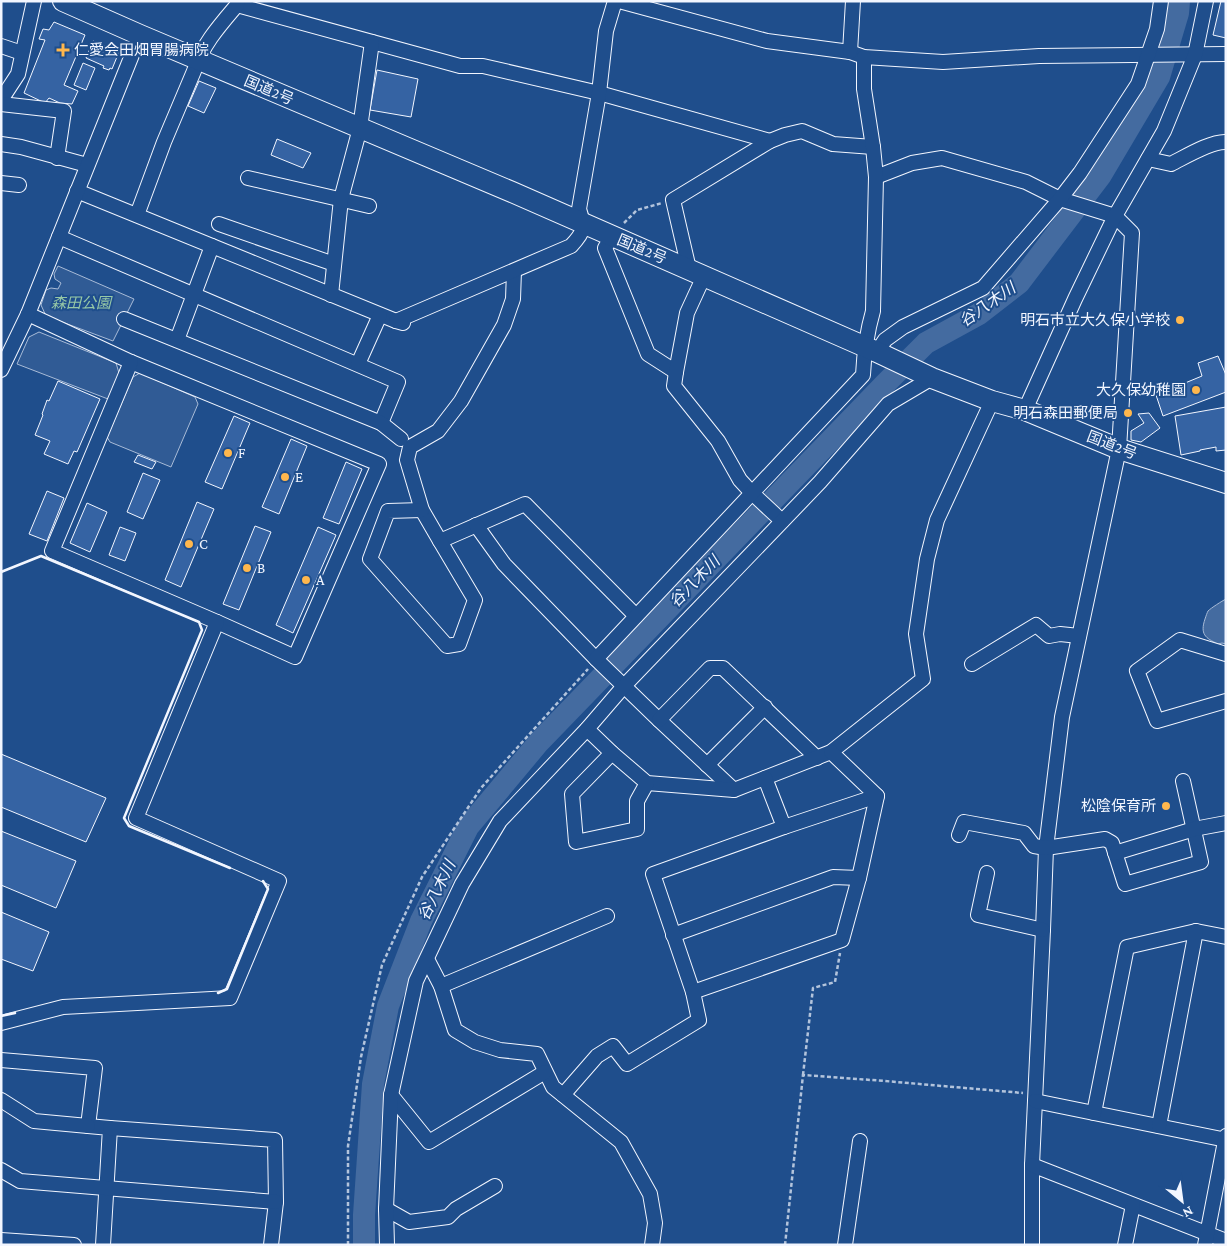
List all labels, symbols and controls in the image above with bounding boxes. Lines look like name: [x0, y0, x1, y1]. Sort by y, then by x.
place label: 仁愛会田畑胃腸病院: [74, 42, 209, 58]
marker: 仁愛会田畑胃腸病院: [56, 43, 70, 57]
street label: 国道2号: [242, 72, 296, 108]
street label: 国道2号: [615, 231, 669, 267]
water label: 谷八木川: [956, 278, 1020, 330]
park label: 森田公園: [51, 295, 113, 311]
place label: 明石市立大久保小学校: [1020, 312, 1170, 328]
marker: 明石市立大久保小学校: [1174, 314, 1186, 326]
place label: 大久保幼稚園: [1096, 382, 1186, 398]
marker: 大久保幼稚園: [1190, 384, 1202, 396]
place label: 明石森田郵便局: [1013, 405, 1118, 421]
marker: 明石森田郵便局: [1122, 407, 1134, 419]
street label: 国道2号: [1085, 428, 1139, 462]
place label: F: [238, 445, 246, 461]
marker: F: [222, 447, 234, 459]
place label: E: [295, 469, 303, 485]
marker: E: [279, 471, 291, 483]
place label: C: [199, 536, 208, 552]
marker: C: [183, 538, 195, 550]
water label: 谷八木川: [666, 551, 724, 610]
place label: B: [257, 560, 265, 576]
marker: B: [241, 562, 253, 574]
place label: A: [316, 572, 325, 588]
marker: A: [300, 574, 312, 586]
place label: 松陰保育所: [1081, 798, 1156, 814]
marker: 松陰保育所: [1160, 800, 1172, 812]
water label: 谷八木川: [415, 856, 459, 923]
north arrow: [1157, 1176, 1207, 1226]
text: N: [1180, 1203, 1196, 1222]

